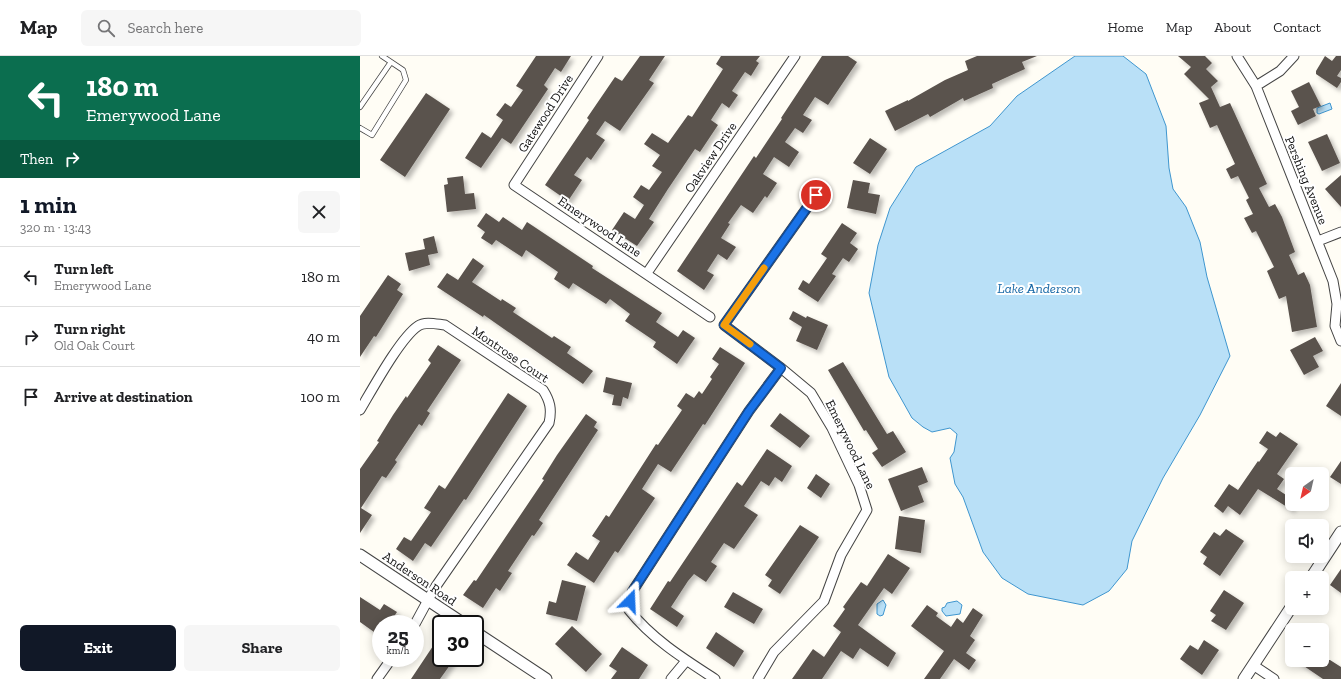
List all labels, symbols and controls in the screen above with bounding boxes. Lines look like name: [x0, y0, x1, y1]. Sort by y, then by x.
search box: [81, 10, 361, 46]
text: Map: [20, 16, 57, 39]
icon: search: [95, 17, 117, 39]
text: Search here: [127, 19, 203, 37]
text: Home: [1108, 19, 1144, 36]
text: Map: [1166, 19, 1192, 36]
text: About: [1214, 19, 1251, 36]
text: Contact: [1273, 19, 1321, 36]
text: 180 m: [86, 70, 158, 103]
street label: Gatewood Drive: [515, 71, 576, 155]
icon: left: [20, 72, 72, 124]
text: Emerywood Lane: [86, 104, 221, 126]
street label: Oakview Drive: [681, 119, 740, 195]
street label: Pershing Avenue: [1282, 134, 1331, 226]
icon: right: [61, 148, 83, 170]
text: Then: [20, 150, 53, 168]
pin: [799, 178, 833, 212]
icon: arrive: [805, 184, 827, 206]
text: 1 min: [20, 190, 77, 219]
button: close: [298, 191, 340, 233]
street label: Emerywood Lane: [555, 193, 644, 260]
text: 320 m · 13:43: [20, 220, 91, 235]
text: Turn left: [54, 260, 114, 278]
icon: left: [20, 266, 42, 288]
text: 180 m: [301, 268, 340, 286]
text: Emerywood Lane: [54, 278, 151, 293]
water label: Lake Anderson: [997, 280, 1081, 297]
text: Turn right: [54, 320, 125, 338]
street label: Montrose Court: [469, 323, 552, 386]
icon: right: [20, 326, 42, 348]
text: 40 m: [307, 328, 340, 346]
text: Old Oak Court: [54, 338, 135, 353]
icon: arrive: [20, 386, 42, 408]
text: Arrive at destination: [54, 388, 193, 406]
text: 100 m: [301, 388, 340, 406]
street label: Emerywood Lane: [822, 397, 879, 491]
north arrow: [1285, 467, 1329, 511]
map controls: [1285, 467, 1329, 667]
button: sound: [1285, 519, 1329, 563]
street label: Anderson Road: [380, 548, 459, 608]
button: +: [1285, 571, 1329, 615]
position arrow: [609, 580, 651, 622]
speed limit sign: 30: [432, 615, 484, 667]
button: −: [1285, 623, 1329, 667]
text: 25: [387, 624, 409, 648]
button: Exit: [20, 625, 176, 671]
button: Share: [184, 625, 340, 671]
text: km/h: [387, 645, 409, 657]

